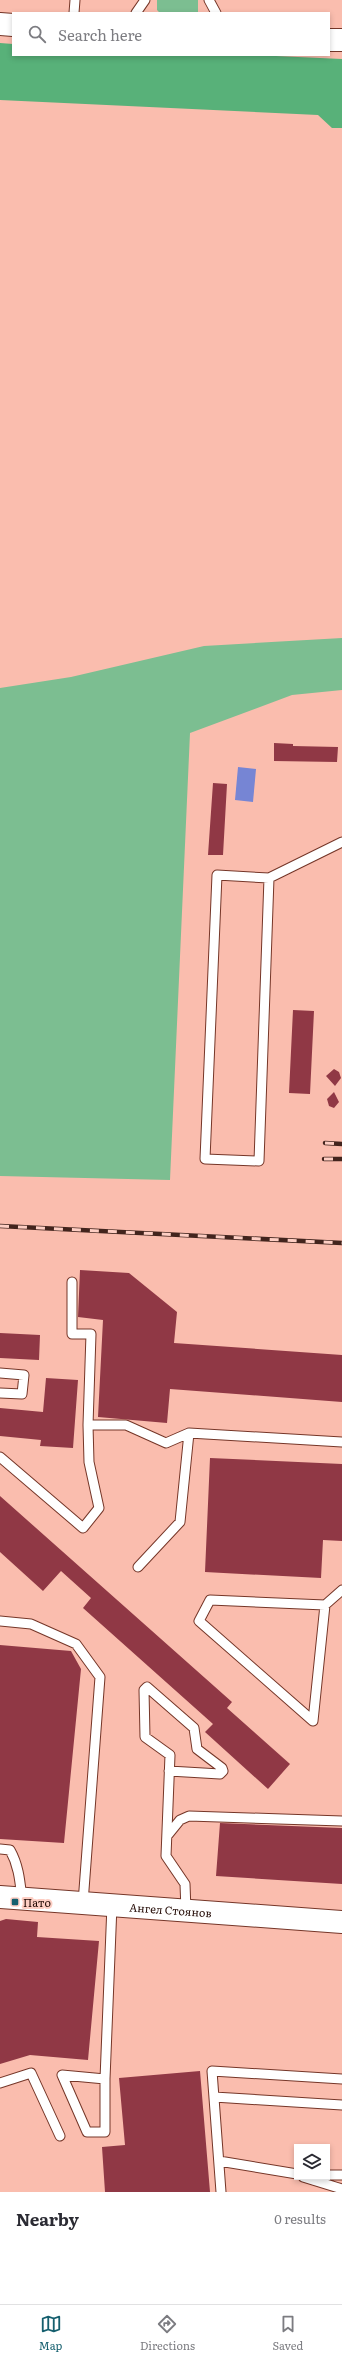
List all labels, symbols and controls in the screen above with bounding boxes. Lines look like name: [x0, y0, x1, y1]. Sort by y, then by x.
search box: [12, 12, 330, 56]
icon: search: [26, 23, 48, 45]
text: Search here: [58, 23, 142, 46]
place label: Пато: [23, 1894, 51, 1910]
marker: Пато: [10, 1897, 20, 1907]
street label: Ангел Стоянов: [129, 1898, 212, 1920]
map controls: [294, 2144, 330, 2180]
button: layers: [294, 2144, 330, 2180]
text: Nearby: [16, 2206, 79, 2231]
text: 0 results: [274, 2209, 326, 2228]
tab: Map: [39, 2313, 62, 2353]
tab: Directions: [140, 2313, 195, 2353]
tab: Saved: [273, 2313, 303, 2353]

